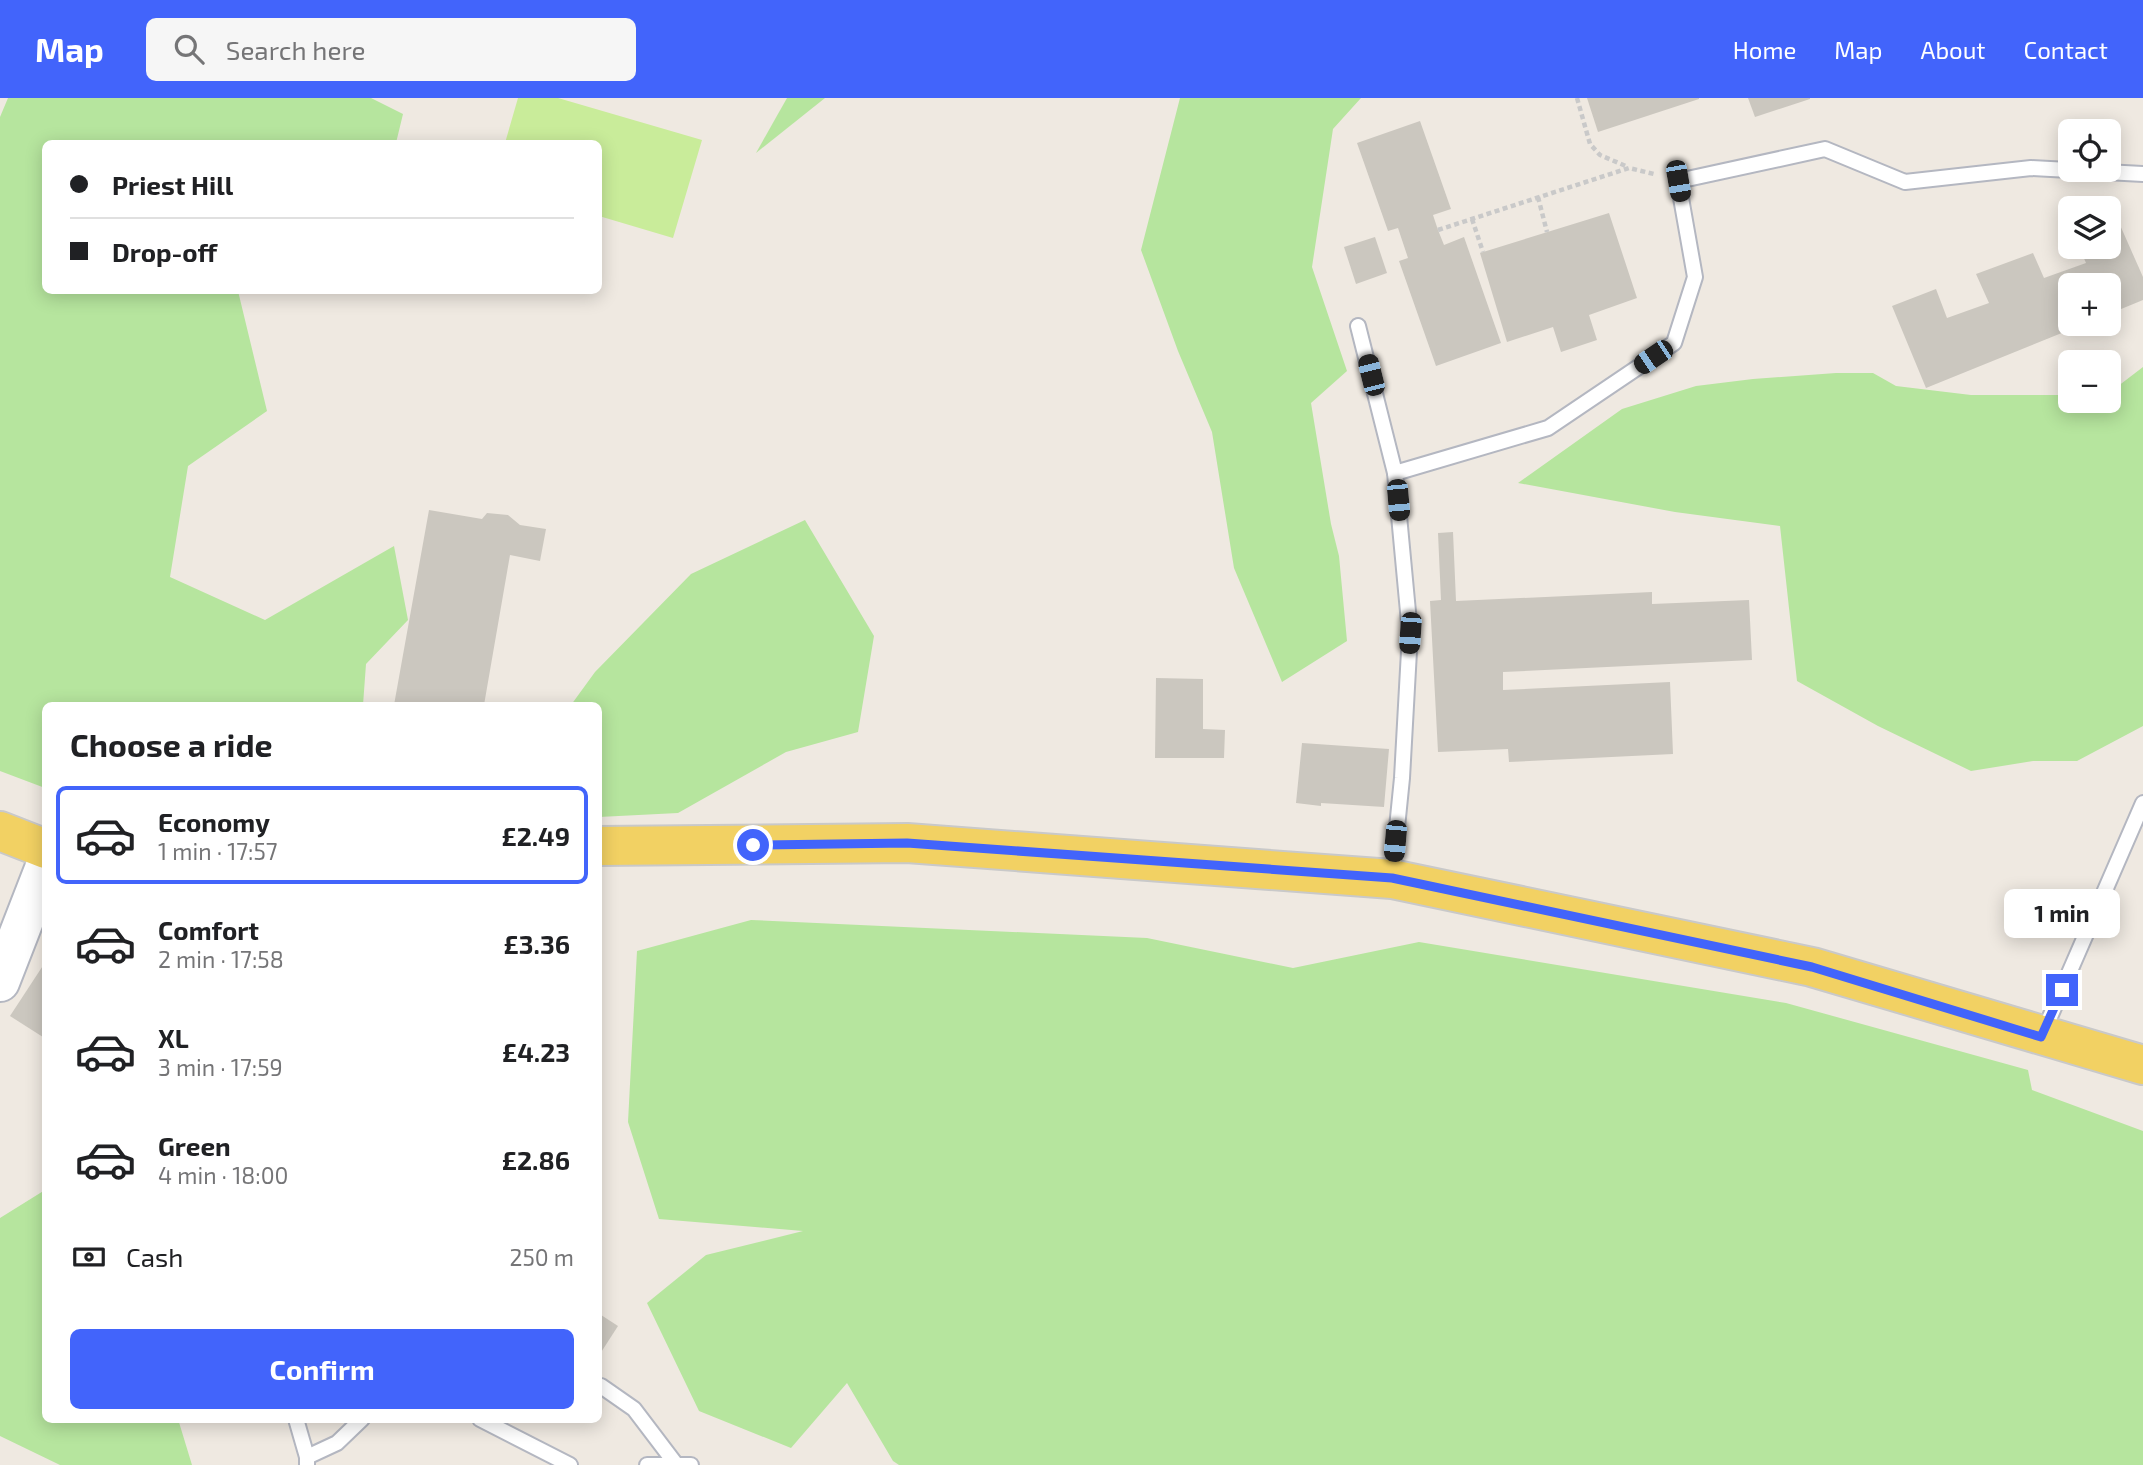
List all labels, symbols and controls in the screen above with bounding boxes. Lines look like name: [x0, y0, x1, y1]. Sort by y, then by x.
search box: [146, 18, 636, 81]
text: Map: [35, 29, 104, 69]
icon: search: [170, 30, 208, 68]
text: Search here: [226, 34, 365, 65]
text: Home: [1733, 35, 1796, 64]
text: Map: [1834, 35, 1882, 64]
text: About: [1920, 35, 1986, 64]
text: Contact: [2024, 35, 2108, 64]
map controls: [2058, 119, 2121, 413]
button: locate: [2058, 119, 2121, 182]
car: [1665, 158, 1692, 204]
text: Priest Hill: [112, 169, 233, 200]
button: layers: [2058, 196, 2121, 259]
text: Drop-off: [112, 236, 217, 267]
button: +: [2058, 273, 2121, 336]
car: [1630, 337, 1677, 377]
button: −: [2058, 350, 2121, 413]
car: [1356, 352, 1387, 398]
car: [1386, 478, 1411, 522]
car: [1399, 611, 1422, 655]
text: Choose a ride: [70, 725, 273, 763]
icon: car: [74, 804, 137, 867]
text: Economy: [158, 806, 270, 837]
car: [1383, 819, 1408, 863]
text: £2.49: [502, 820, 570, 851]
route start: [737, 829, 769, 861]
text: 1 min · 17:57: [158, 837, 278, 865]
callout: 1 min: [2004, 888, 2120, 938]
text: 1 min: [2034, 899, 2090, 927]
icon: car: [74, 912, 137, 975]
text: Comfort: [158, 914, 259, 945]
text: £3.36: [504, 928, 570, 959]
text: 2 min · 17:58: [158, 945, 284, 973]
route end: [2046, 974, 2078, 1006]
icon: car: [74, 1020, 137, 1083]
text: XL: [158, 1022, 189, 1053]
text: £4.23: [502, 1036, 570, 1067]
text: 3 min · 17:59: [158, 1053, 283, 1081]
icon: car: [74, 1128, 137, 1191]
text: Green: [158, 1130, 231, 1161]
text: £2.86: [502, 1144, 570, 1175]
text: 4 min · 18:00: [158, 1161, 288, 1189]
icon: cash: [70, 1238, 108, 1276]
text: Cash: [126, 1241, 183, 1272]
text: 250 m: [510, 1243, 574, 1271]
button: Confirm: [70, 1329, 574, 1409]

